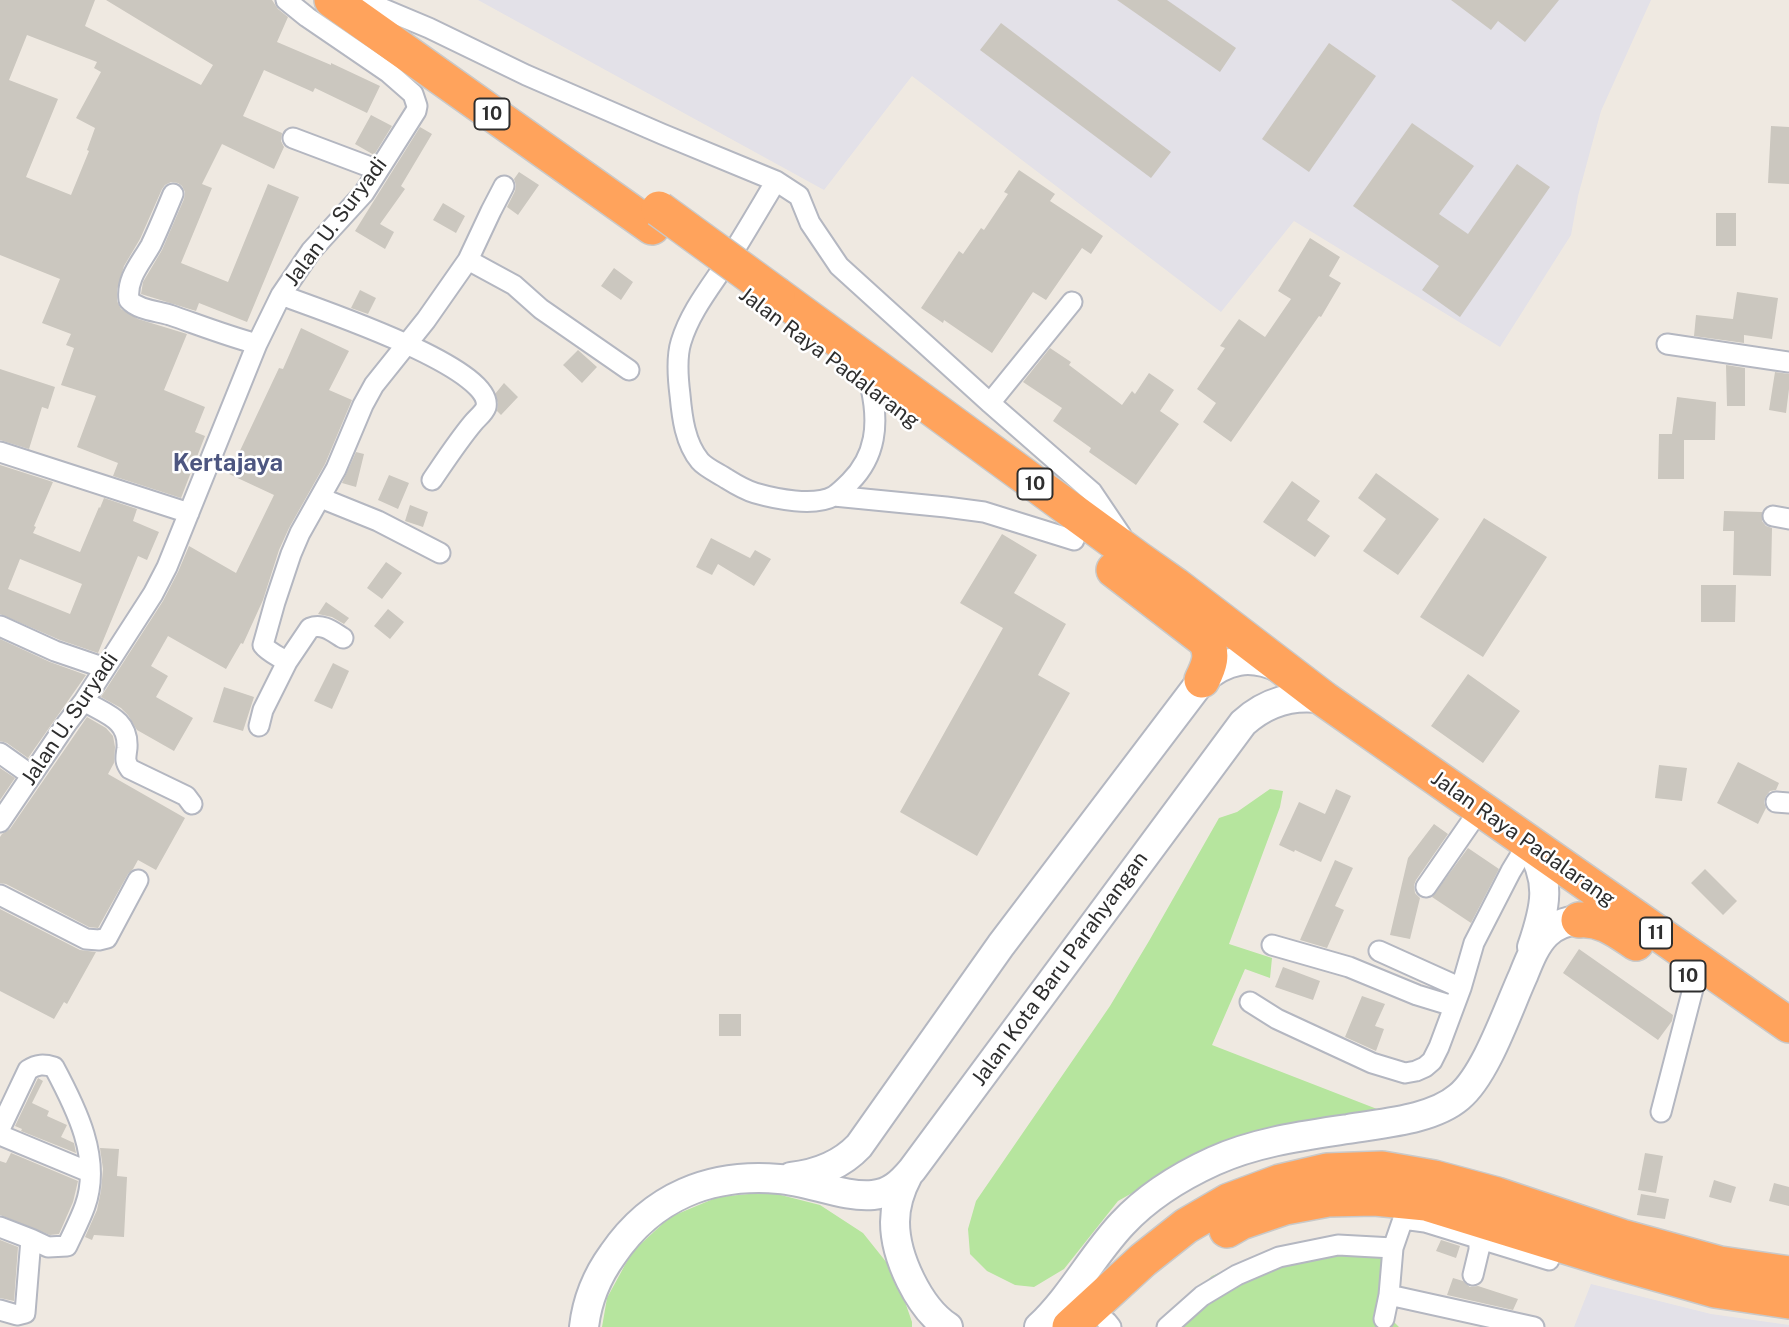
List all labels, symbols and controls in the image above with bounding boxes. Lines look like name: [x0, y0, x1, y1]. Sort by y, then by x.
road number: 10: [475, 98, 510, 130]
street label: Jalan U. Suryadi: [279, 153, 393, 291]
street label: Jalan Raya Padalarang: [734, 282, 924, 434]
district label: Kertajaya: [173, 450, 283, 478]
road number: 10: [1018, 468, 1052, 499]
street label: Jalan U. Suryadi: [16, 648, 124, 790]
street label: Jalan Raya Padalarang: [1426, 766, 1620, 912]
street label: Jalan Kota Baru Parahyangan: [967, 847, 1153, 1091]
road number: 11: [1640, 917, 1672, 948]
road number: 10: [1670, 960, 1706, 992]

